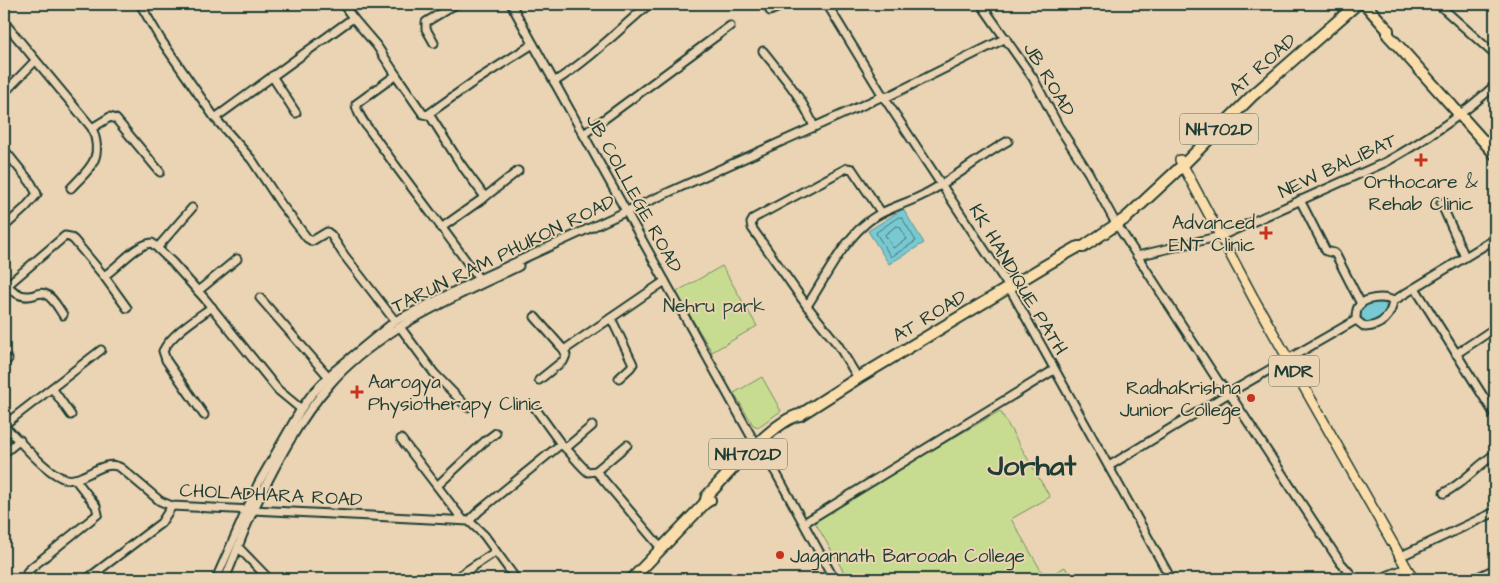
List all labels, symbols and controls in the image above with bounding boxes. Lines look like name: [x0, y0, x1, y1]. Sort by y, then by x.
street label: AT ROAD: [1223, 28, 1303, 103]
street label: JB ROAD: [1016, 38, 1081, 122]
street label: JB COLLEGE ROAD: [579, 109, 689, 278]
road number: NH702D: [1180, 114, 1258, 144]
street label: NEW BALIBAT: [1274, 127, 1401, 206]
marker: Orthocare & Rehab Clinic: [1414, 153, 1428, 167]
place label: Orthocare & Rehab Clinic: [1364, 169, 1478, 218]
street label: TARUN RAM PHUKON ROAD: [387, 188, 620, 320]
street label: KK HANDIQUE PATH: [962, 199, 1074, 360]
place label: Advanced ENT Clinic: [1169, 210, 1255, 259]
marker: Advanced ENT Clinic: [1259, 226, 1273, 240]
street label: AT ROAD: [888, 283, 972, 349]
park label: Nehru park: [663, 293, 765, 320]
road number: MDR: [1269, 356, 1319, 386]
place label: Aarogya Physiotherapy Clinic: [368, 369, 543, 419]
place label: RadhaKrishna Junior College: [1120, 375, 1241, 425]
marker: Aarogya Physiotherapy Clinic: [350, 385, 364, 399]
marker: RadhaKrishna Junior College: [1245, 392, 1257, 404]
road number: NH702D: [709, 438, 787, 469]
district label: Jorhat: [987, 446, 1077, 487]
street label: CHOLADHARA ROAD: [179, 477, 363, 514]
place label: Jagannath Barooah College: [790, 543, 1025, 571]
marker: Jagannath Barooah College: [774, 549, 786, 561]

